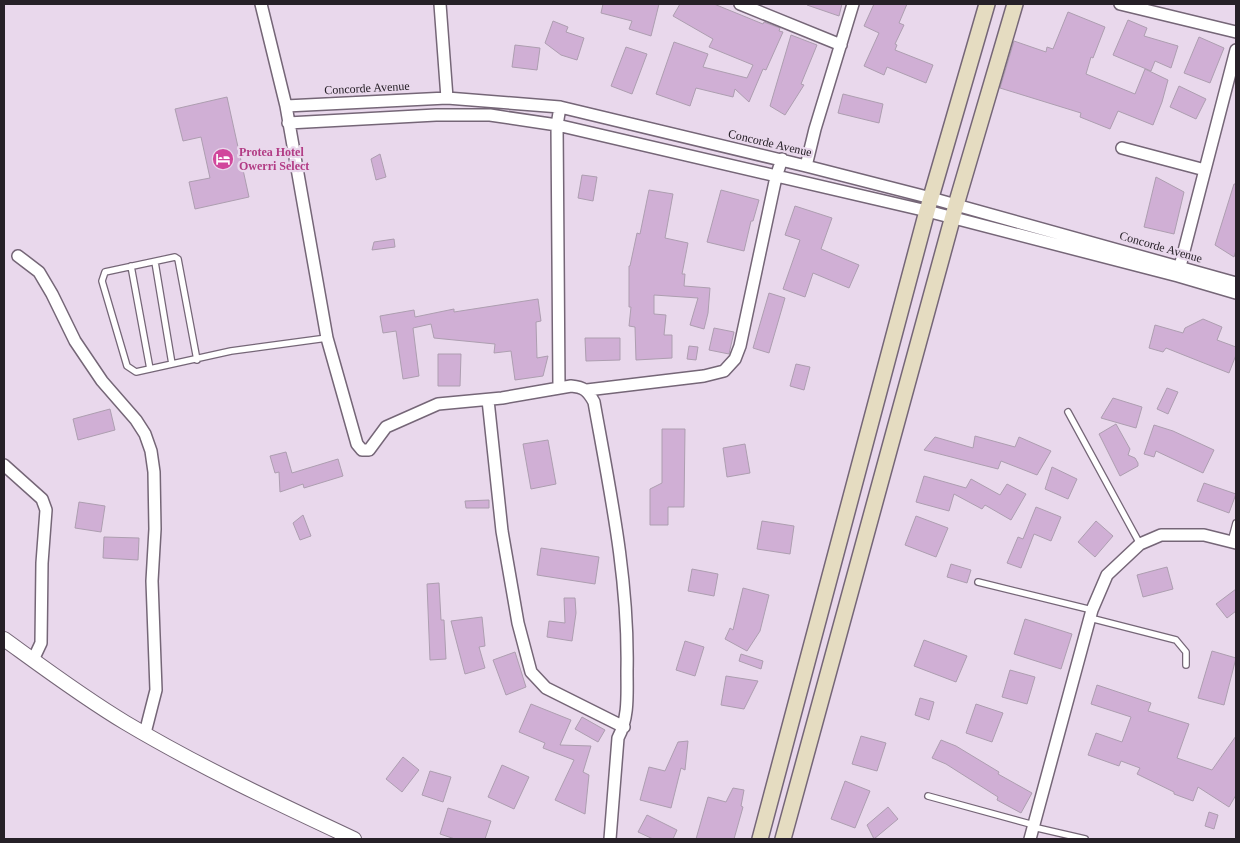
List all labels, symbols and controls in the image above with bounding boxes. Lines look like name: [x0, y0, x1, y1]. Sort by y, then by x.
street label: Concorde Avenue: [324, 79, 410, 97]
street label: Concorde Avenue: [727, 127, 813, 159]
place label: Protea Hotel Owerri Select: [239, 145, 309, 173]
hotel icon: Protea Hotel Owerri Select: [211, 147, 235, 171]
street label: Concorde Avenue: [1118, 228, 1204, 266]

